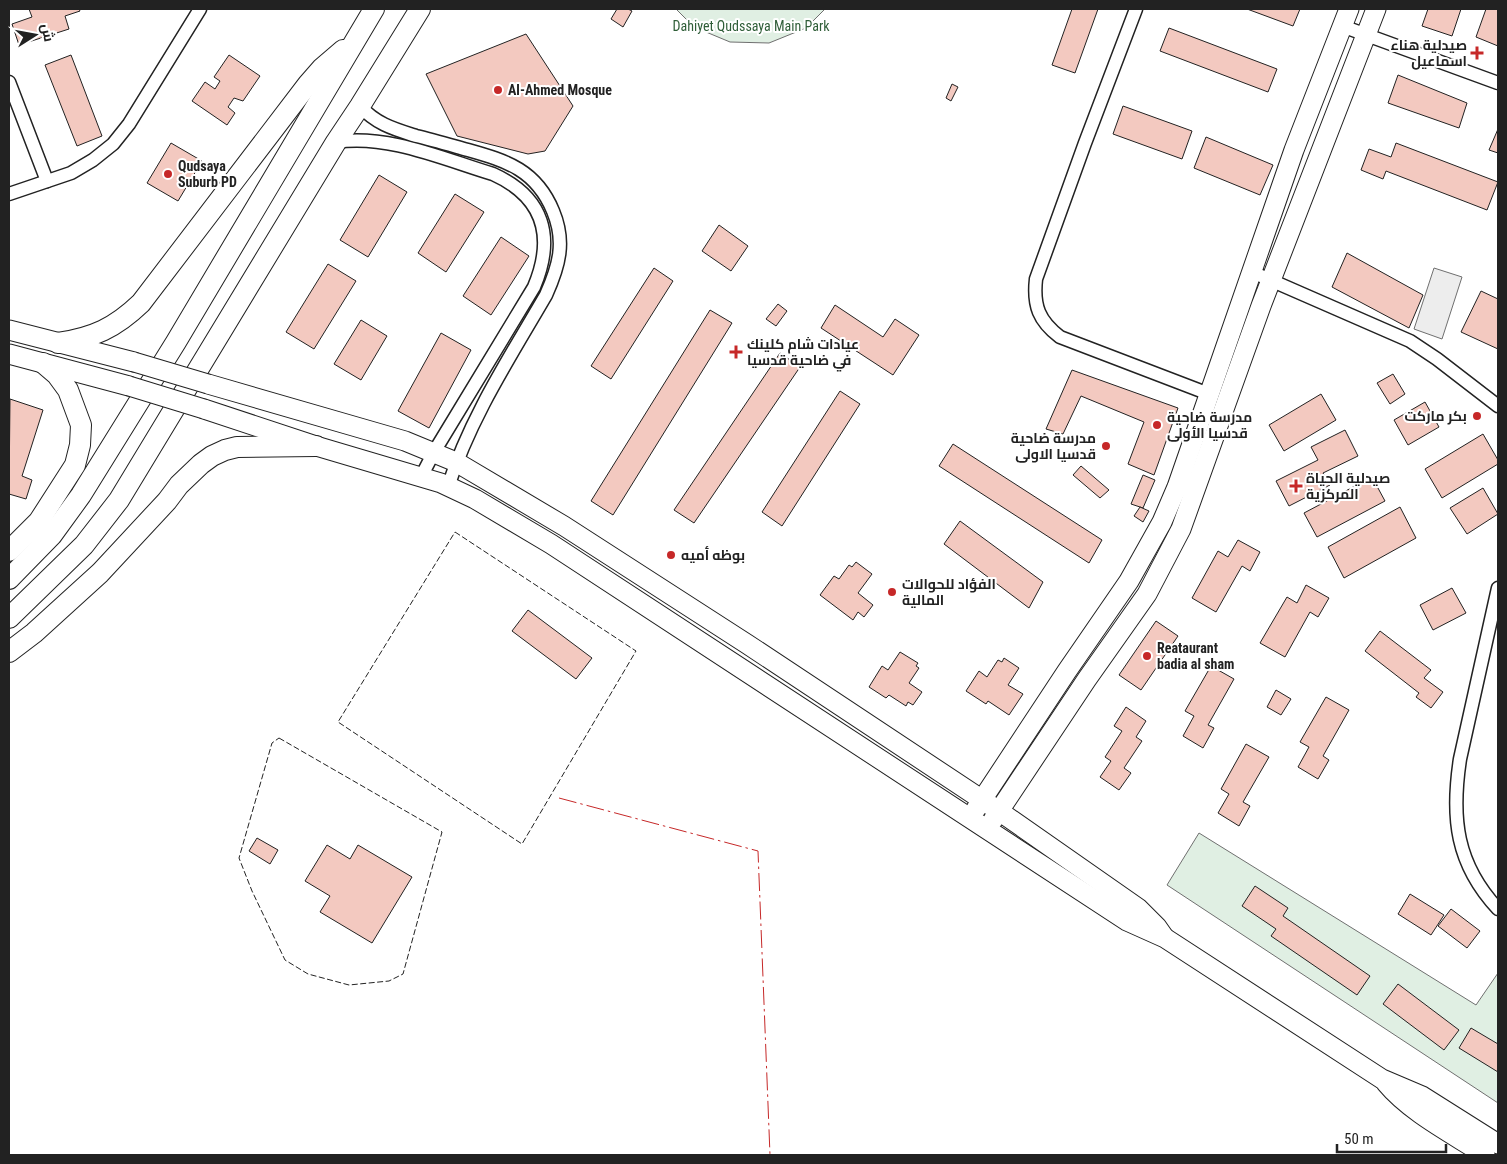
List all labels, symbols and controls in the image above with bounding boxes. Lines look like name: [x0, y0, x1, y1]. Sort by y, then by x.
north arrow: [10, 10, 60, 60]
park label: Dahiyet Qudssaya Main Park: [673, 18, 830, 34]
text: ش: [37, 22, 57, 43]
place label: صيدلية هناء اسماعيل: [1391, 37, 1467, 70]
marker: صيدلية هناء اسماعيل: [1471, 47, 1483, 59]
place label: Al-Ahmed Mosque: [508, 82, 612, 98]
marker: Al-Ahmed Mosque: [492, 84, 504, 96]
place label: Qudsaya Suburb PD: [178, 158, 237, 190]
marker: Qudsaya Suburb PD: [162, 168, 174, 180]
place label: عيادات شام كلينك في ضاحية قدسيا: [747, 336, 859, 372]
marker: عيادات شام كلينك في ضاحية قدسيا: [729, 345, 743, 359]
place label: بكر ماركت: [1404, 408, 1467, 425]
place label: مدرسة ضاحية قدسيا الأولى: [1167, 409, 1252, 442]
marker: بكر ماركت: [1471, 410, 1483, 422]
marker: مدرسة ضاحية قدسيا الأولى: [1151, 419, 1163, 431]
place label: مدرسة ضاحية قدسيا الاولى: [1011, 430, 1096, 463]
marker: مدرسة ضاحية قدسيا الاولى: [1100, 440, 1112, 452]
place label: صيدلية الحياة المركزية: [1306, 470, 1390, 503]
marker: صيدلية الحياة المركزية: [1290, 480, 1302, 492]
place label: بوظه أميه: [681, 546, 745, 564]
marker: بوظه أميه: [665, 549, 677, 561]
place label: الفؤاد للحوالات المالية: [902, 576, 996, 608]
marker: الفؤاد للحوالات المالية: [886, 586, 898, 598]
place label: Reataurant badia al sham: [1157, 640, 1234, 672]
marker: Reataurant badia al sham: [1141, 650, 1153, 662]
scale bar: [1337, 1122, 1446, 1154]
text: 50 m: [1344, 1130, 1374, 1148]

